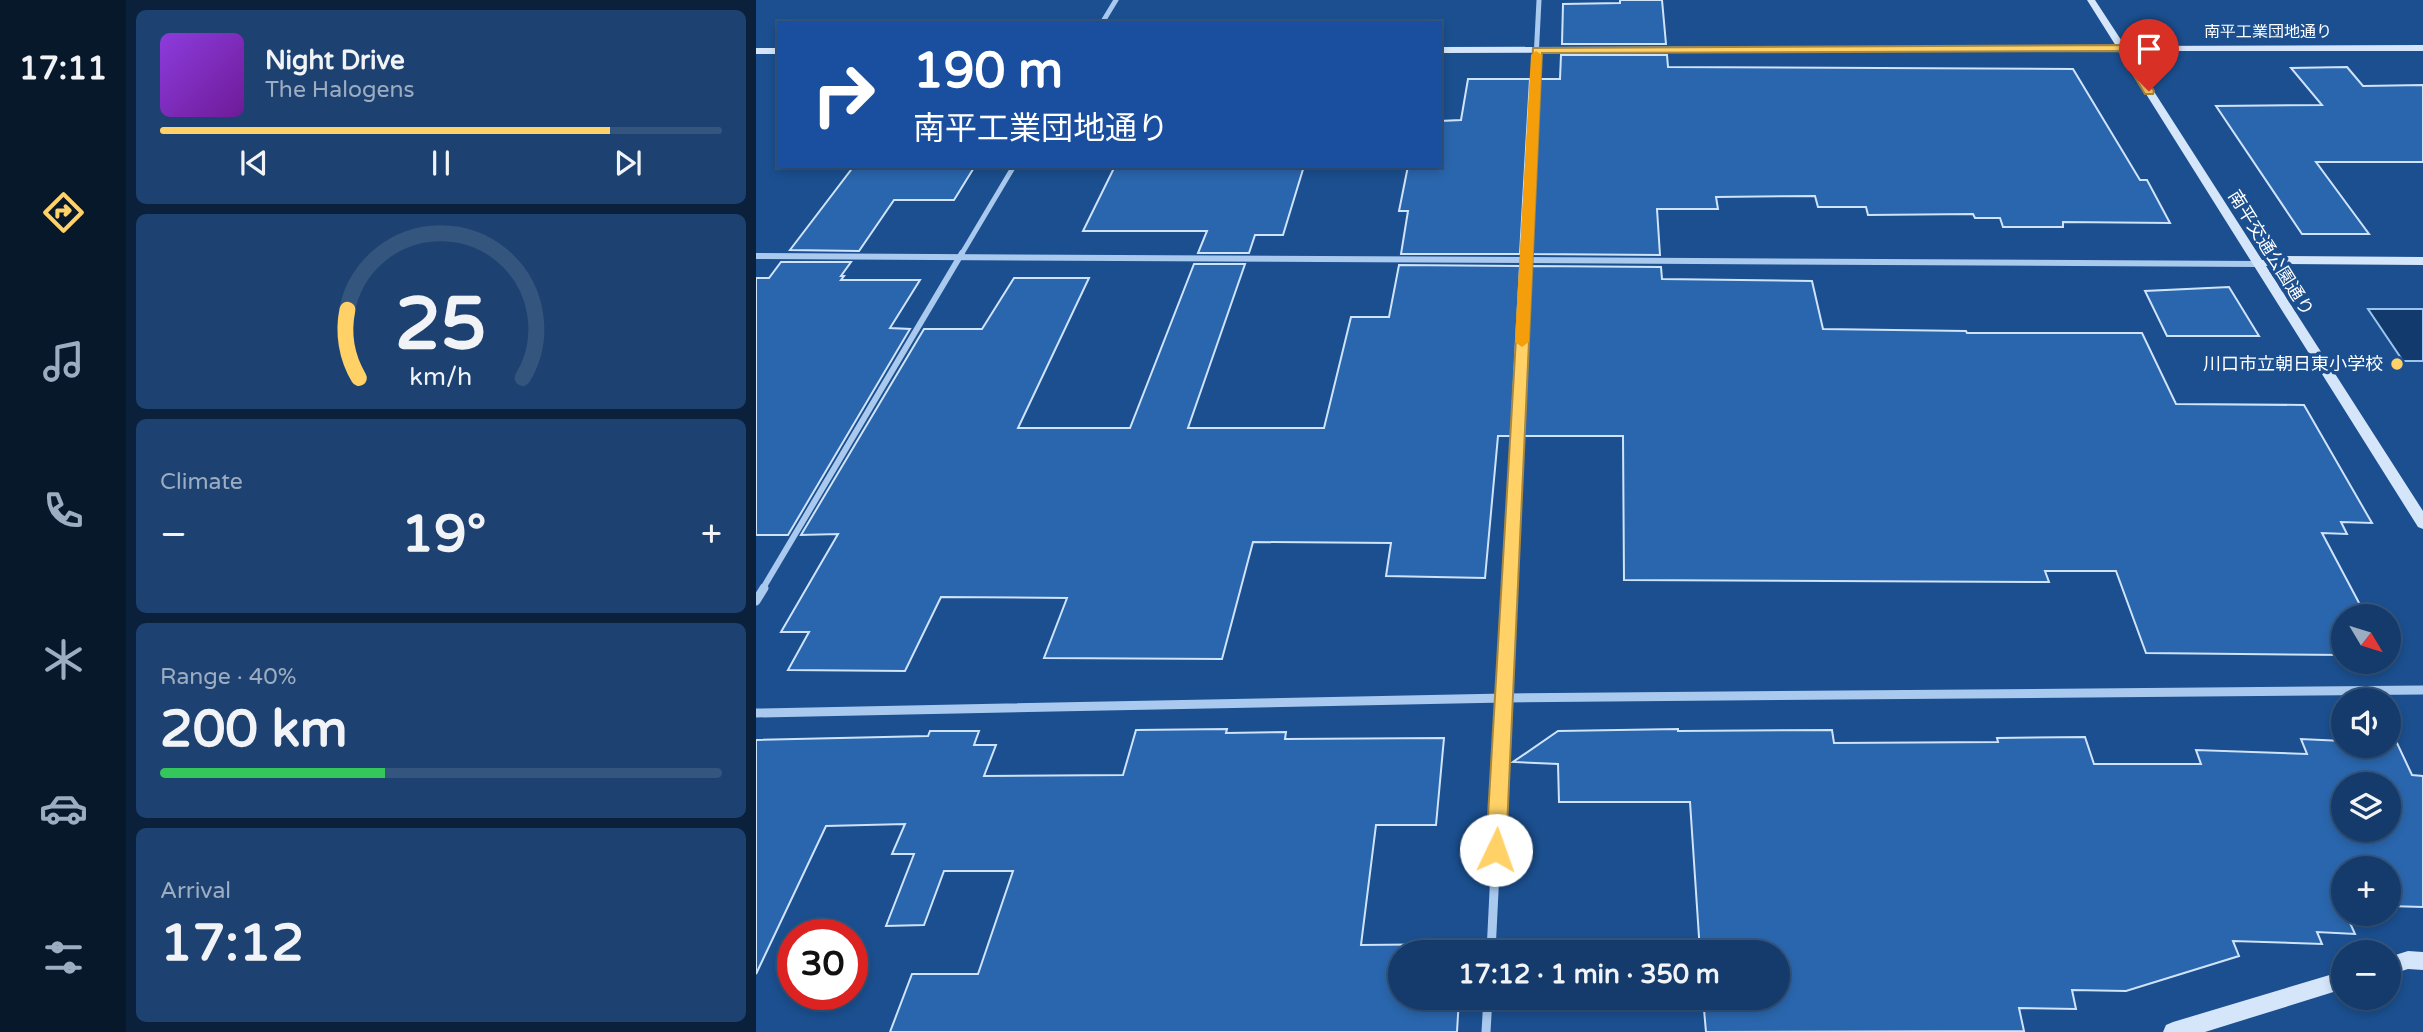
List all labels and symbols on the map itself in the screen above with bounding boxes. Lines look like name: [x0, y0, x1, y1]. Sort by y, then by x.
pin: [2119, 19, 2179, 91]
street label: 南平工業団地通り: [2204, 22, 2332, 42]
street label: 南平交通公園通り: [2224, 186, 2318, 320]
place label: 川口市立朝日東小学校: [2203, 353, 2383, 375]
marker: 川口市立朝日東小学校: [2389, 356, 2405, 372]
north arrow: [2331, 604, 2401, 674]
position arrow: [1459, 813, 1533, 887]
speed limit sign: 30: [777, 919, 868, 1010]

